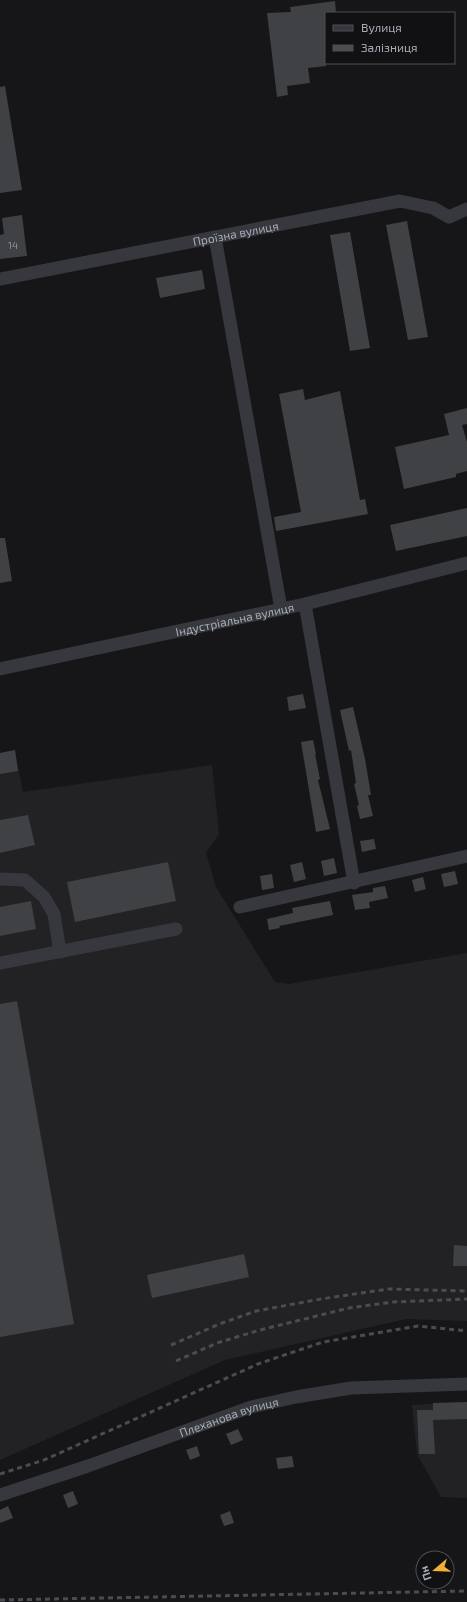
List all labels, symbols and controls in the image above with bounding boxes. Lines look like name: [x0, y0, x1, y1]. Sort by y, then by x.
legend: [325, 12, 455, 64]
text: Вулиця: [361, 20, 402, 35]
text: Залізниця: [361, 40, 418, 54]
street label: Проїзна вулиця: [191, 218, 280, 248]
house number: 14: [8, 239, 18, 251]
street label: Індустріальна вулиця: [174, 600, 295, 638]
street label: Плеханова вулиця: [177, 1394, 280, 1439]
north arrow: [415, 1550, 455, 1590]
text: Пн: [417, 1565, 434, 1582]

